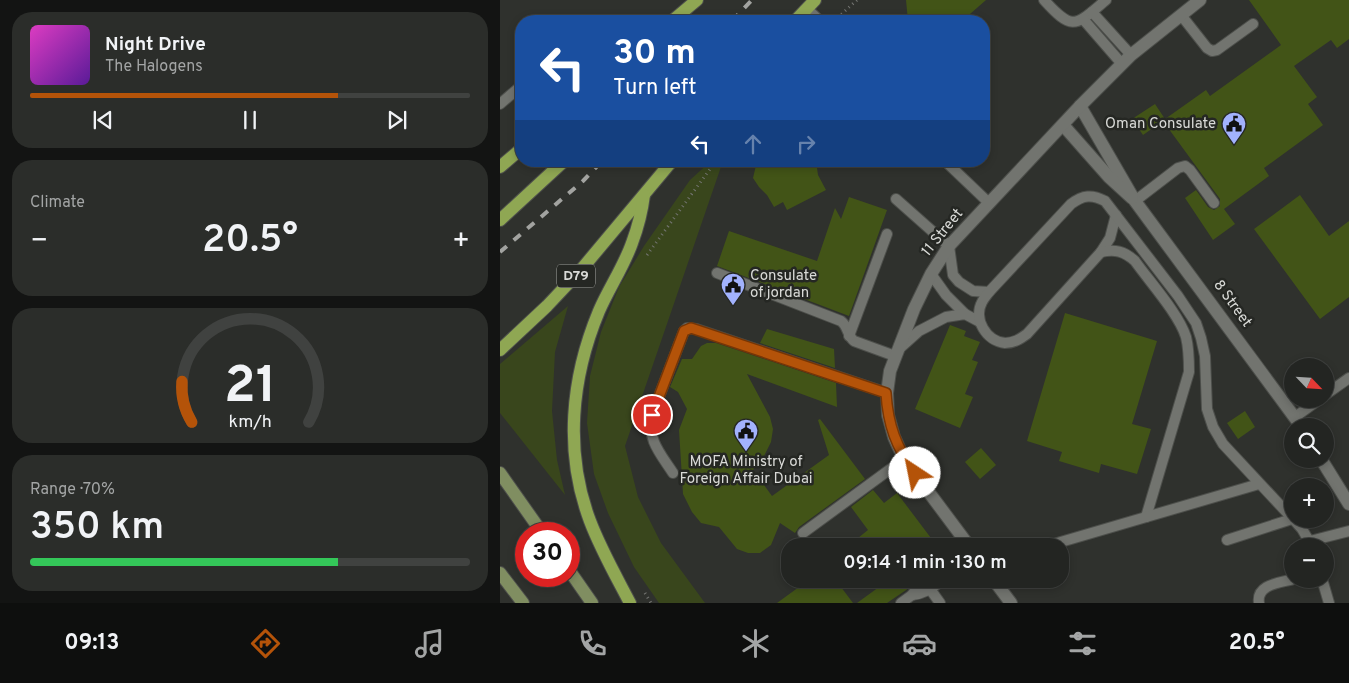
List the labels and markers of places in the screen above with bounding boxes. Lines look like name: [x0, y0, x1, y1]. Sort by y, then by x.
public building icon: Oman Consulate: [1221, 111, 1247, 145]
place label: Oman Consulate: [1105, 115, 1216, 134]
place label: Consulate of jordan: [750, 267, 817, 303]
public building icon: Consulate of jordan: [720, 272, 746, 306]
pin: [631, 394, 673, 436]
public building icon: MOFA Ministry of Foreign Affair Dubai: [733, 418, 759, 452]
place label: MOFA Ministry of Foreign Affair Dubai: [679, 453, 813, 489]

